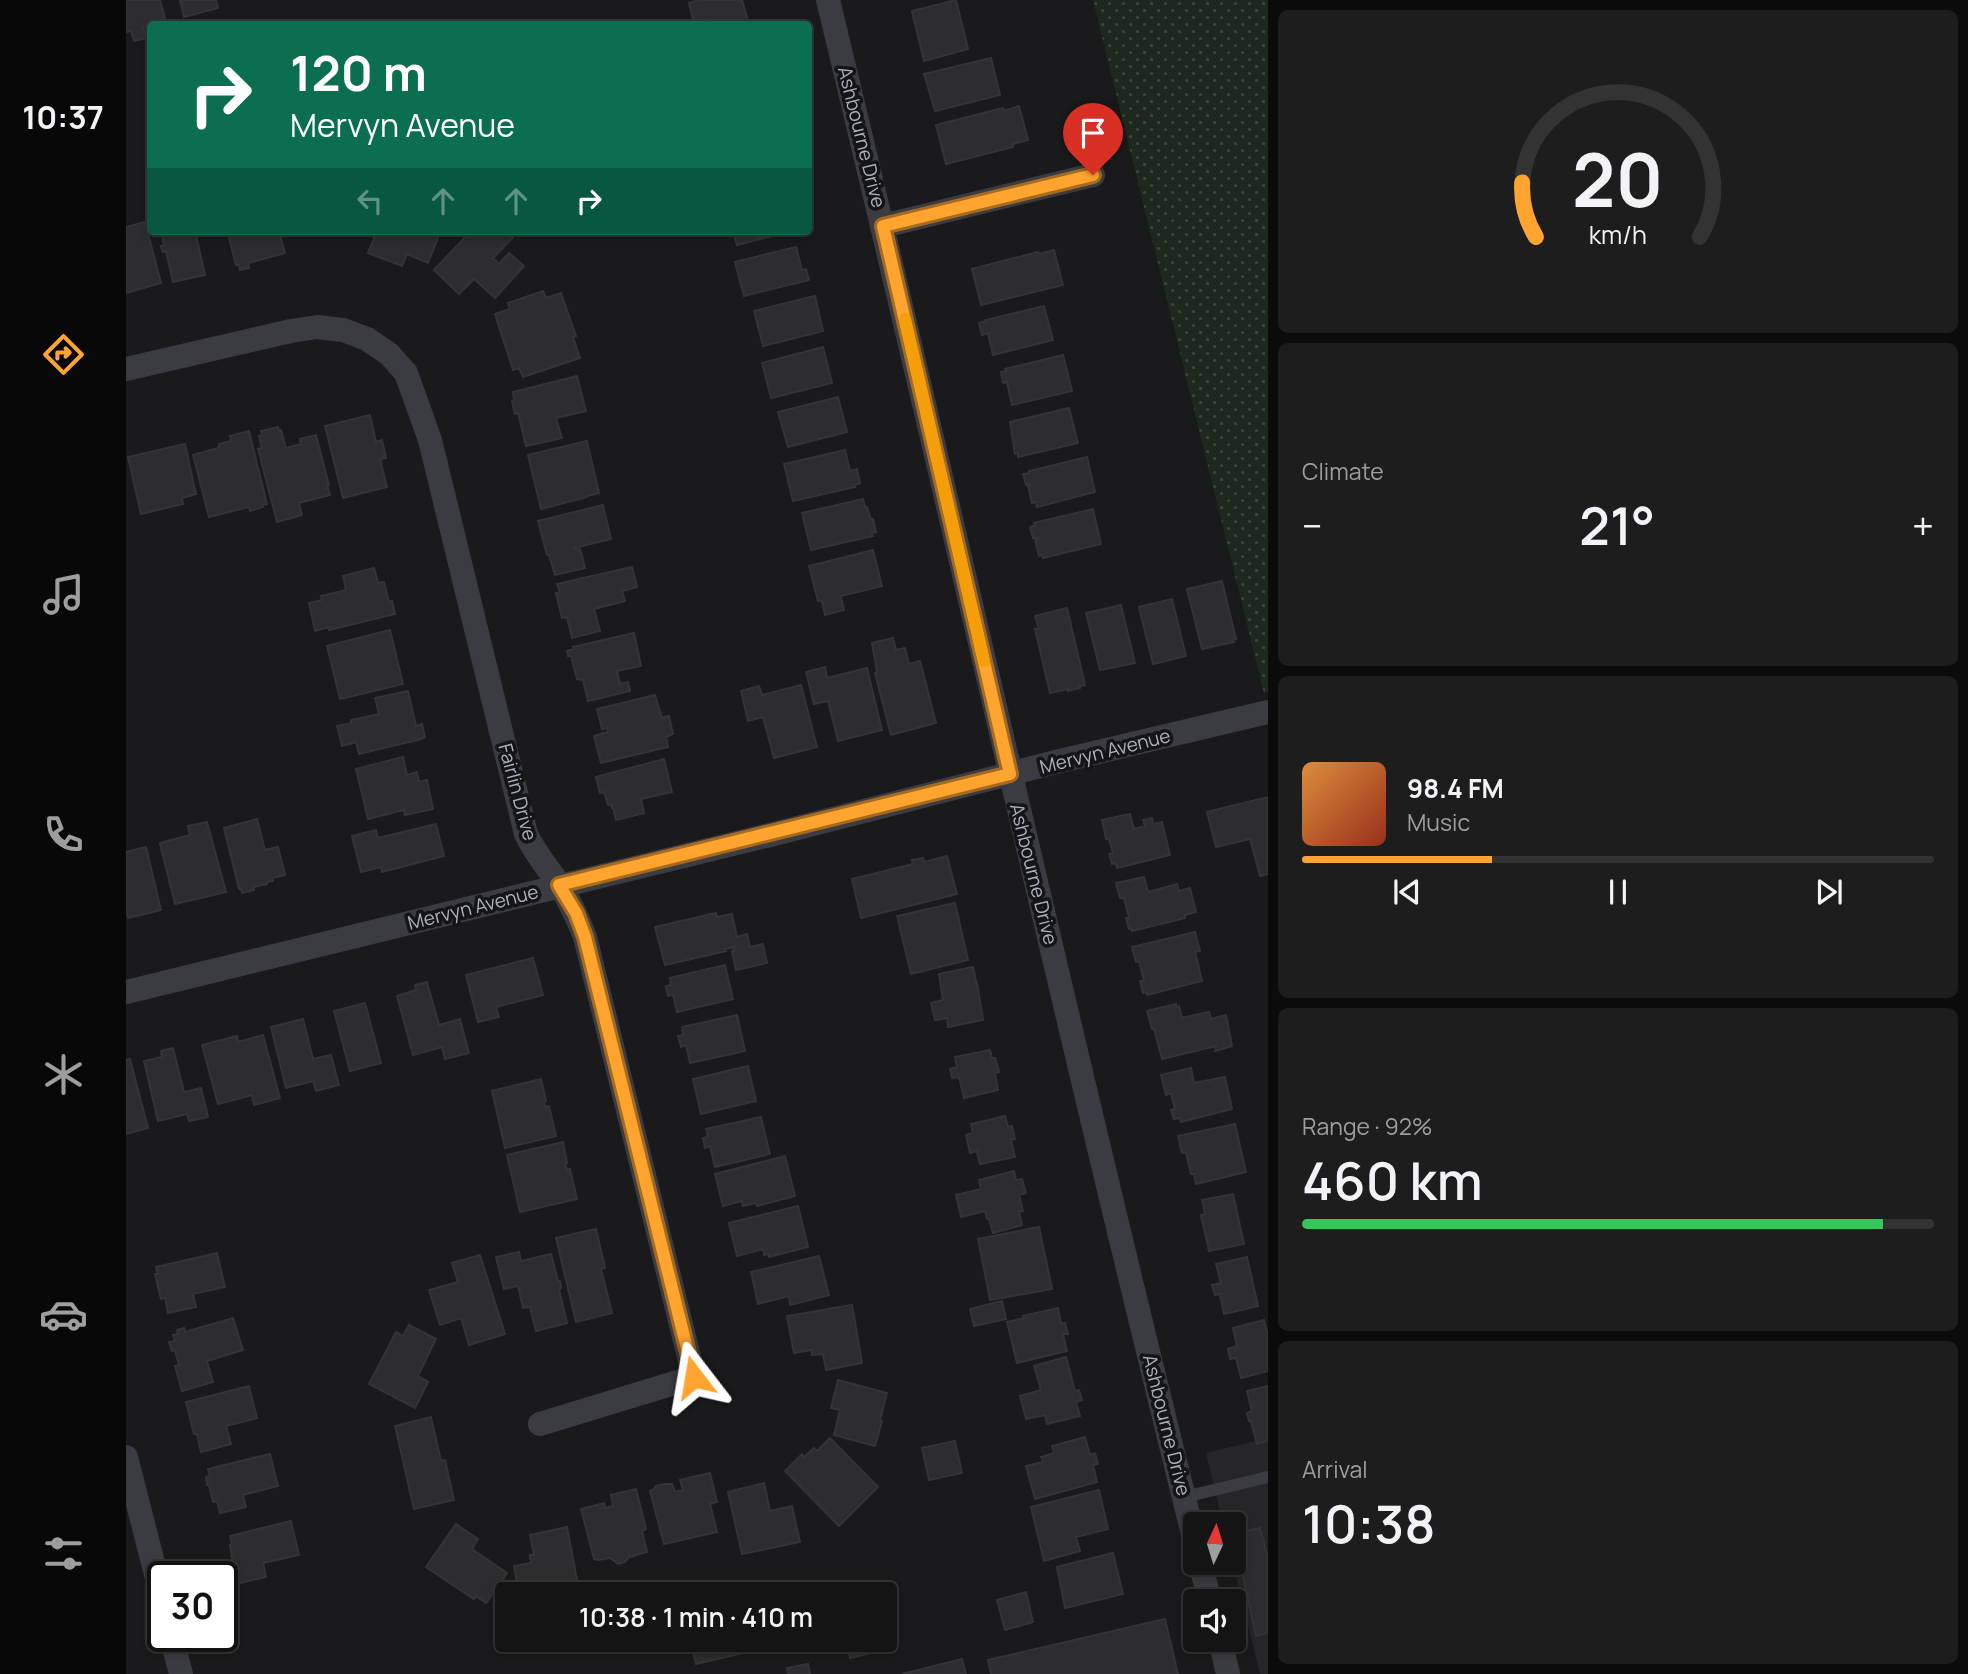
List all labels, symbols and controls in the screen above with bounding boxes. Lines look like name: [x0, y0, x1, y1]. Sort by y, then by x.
text: 120 m: [290, 39, 427, 106]
icon: right: [175, 49, 266, 140]
street label: Ashbourne Drive: [832, 64, 892, 210]
text: 10:37: [22, 95, 104, 139]
text: Mervyn Avenue: [290, 103, 515, 147]
pin: [1063, 103, 1123, 175]
icon: arrive: [1074, 114, 1112, 152]
text: 20: [1572, 130, 1664, 230]
icon: left: [351, 182, 389, 220]
icon: ahead: [424, 182, 462, 220]
icon: ahead: [497, 182, 535, 220]
icon: right: [570, 182, 608, 220]
text: km/h: [1589, 217, 1647, 252]
icon: directions: [39, 330, 88, 379]
text: Climate: [1302, 455, 1384, 487]
text: 21°: [1579, 490, 1655, 561]
text: −: [1302, 499, 1323, 551]
text: +: [1912, 499, 1934, 551]
icon: music: [39, 570, 88, 619]
street label: Mervyn Avenue: [1037, 722, 1173, 780]
street label: Fairlin Drive: [493, 741, 543, 843]
text: 98.4 FM: [1407, 770, 1504, 806]
street label: Ashbourne Drive: [1004, 801, 1064, 947]
text: Music: [1407, 806, 1470, 838]
icon: phone: [39, 810, 88, 859]
icon: previous: [1388, 873, 1426, 911]
icon: pause: [1599, 873, 1637, 911]
icon: next: [1810, 873, 1848, 911]
street label: Mervyn Avenue: [405, 878, 541, 936]
icon: climate: [39, 1050, 88, 1099]
text: Range · 92%: [1302, 1110, 1433, 1142]
text: 460 km: [1302, 1145, 1483, 1216]
icon: car: [39, 1290, 88, 1339]
position arrow: [657, 1340, 731, 1414]
street label: Ashbourne Drive: [1137, 1352, 1197, 1498]
text: Arrival: [1302, 1453, 1368, 1485]
text: 10:38: [1302, 1488, 1435, 1559]
north arrow: [1183, 1512, 1246, 1575]
map controls: [1183, 1512, 1246, 1652]
icon: filters: [39, 1529, 88, 1578]
speed limit sign: 30: [147, 1561, 238, 1652]
button: sound: [1183, 1589, 1246, 1652]
text: 10:38 · 1 min · 410 m: [579, 1599, 813, 1635]

